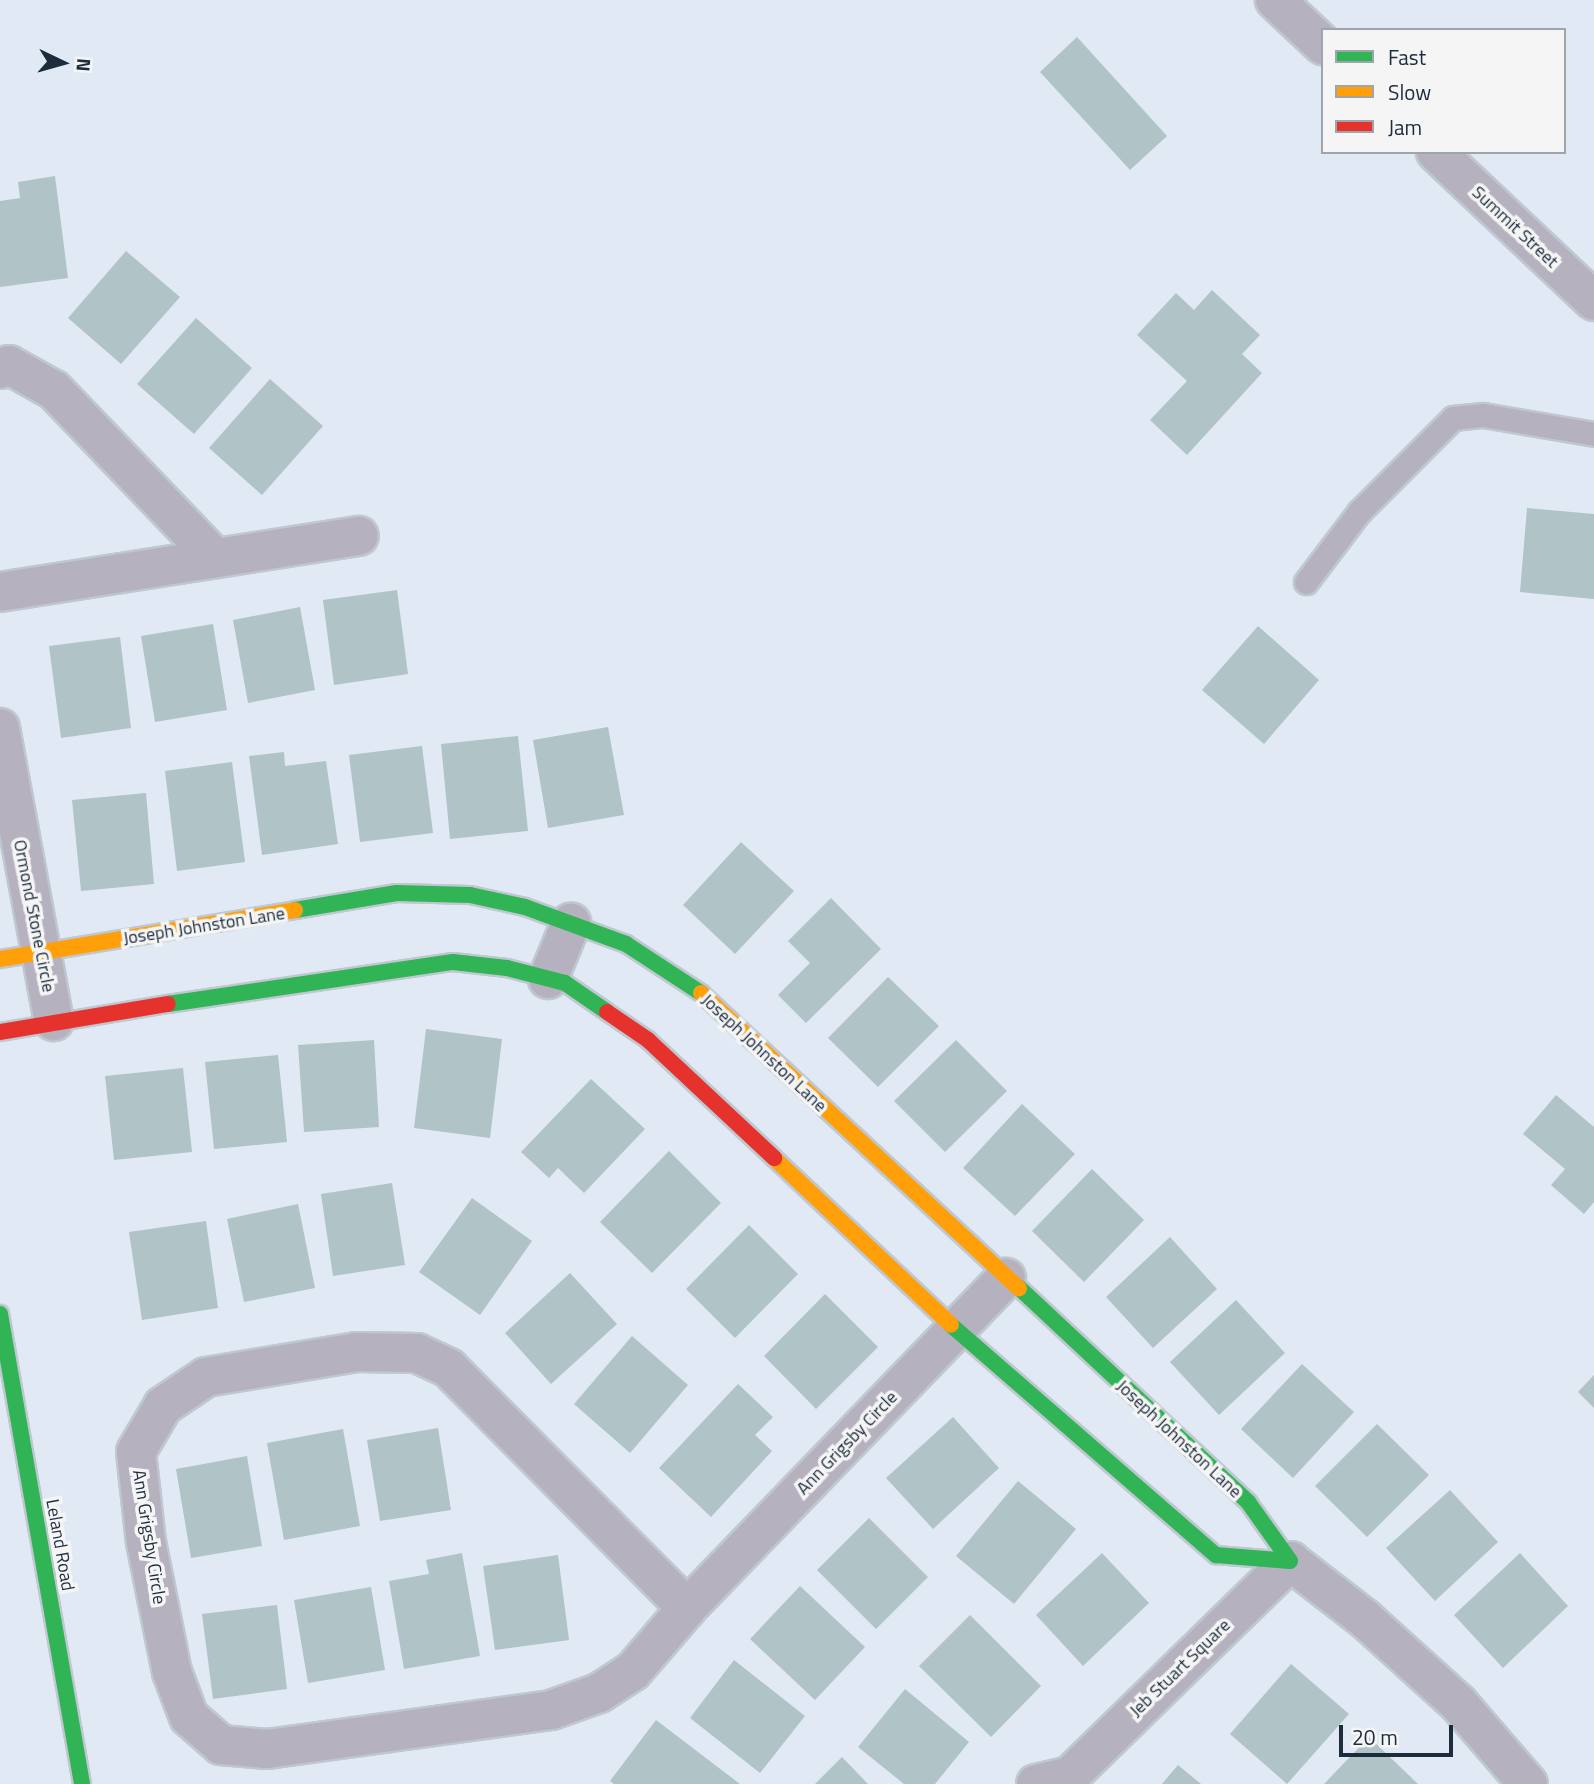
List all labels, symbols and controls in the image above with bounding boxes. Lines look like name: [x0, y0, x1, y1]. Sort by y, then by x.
north arrow: [28, 28, 98, 98]
legend: [1321, 28, 1566, 154]
text: Fast: [1388, 41, 1426, 73]
text: N: [69, 57, 99, 73]
text: Slow: [1388, 76, 1431, 108]
text: Jam: [1388, 111, 1422, 143]
street label: Summit Street: [1467, 182, 1563, 272]
street label: Ormond Stone Circle: [9, 838, 59, 994]
street label: Joseph Johnston Lane: [122, 903, 286, 949]
street label: Joseph Johnston Lane: [697, 989, 831, 1117]
street label: Joseph Johnston Lane: [1112, 1375, 1246, 1503]
street label: Ann Grigsby Circle: [792, 1387, 902, 1499]
street label: Ann Grigsby Circle: [128, 1468, 170, 1606]
street label: Leland Road: [41, 1497, 79, 1593]
street label: Jeb Stuart Square: [1125, 1615, 1235, 1721]
scale bar: [1342, 1710, 1456, 1754]
text: 20 m: [1352, 1721, 1398, 1753]

